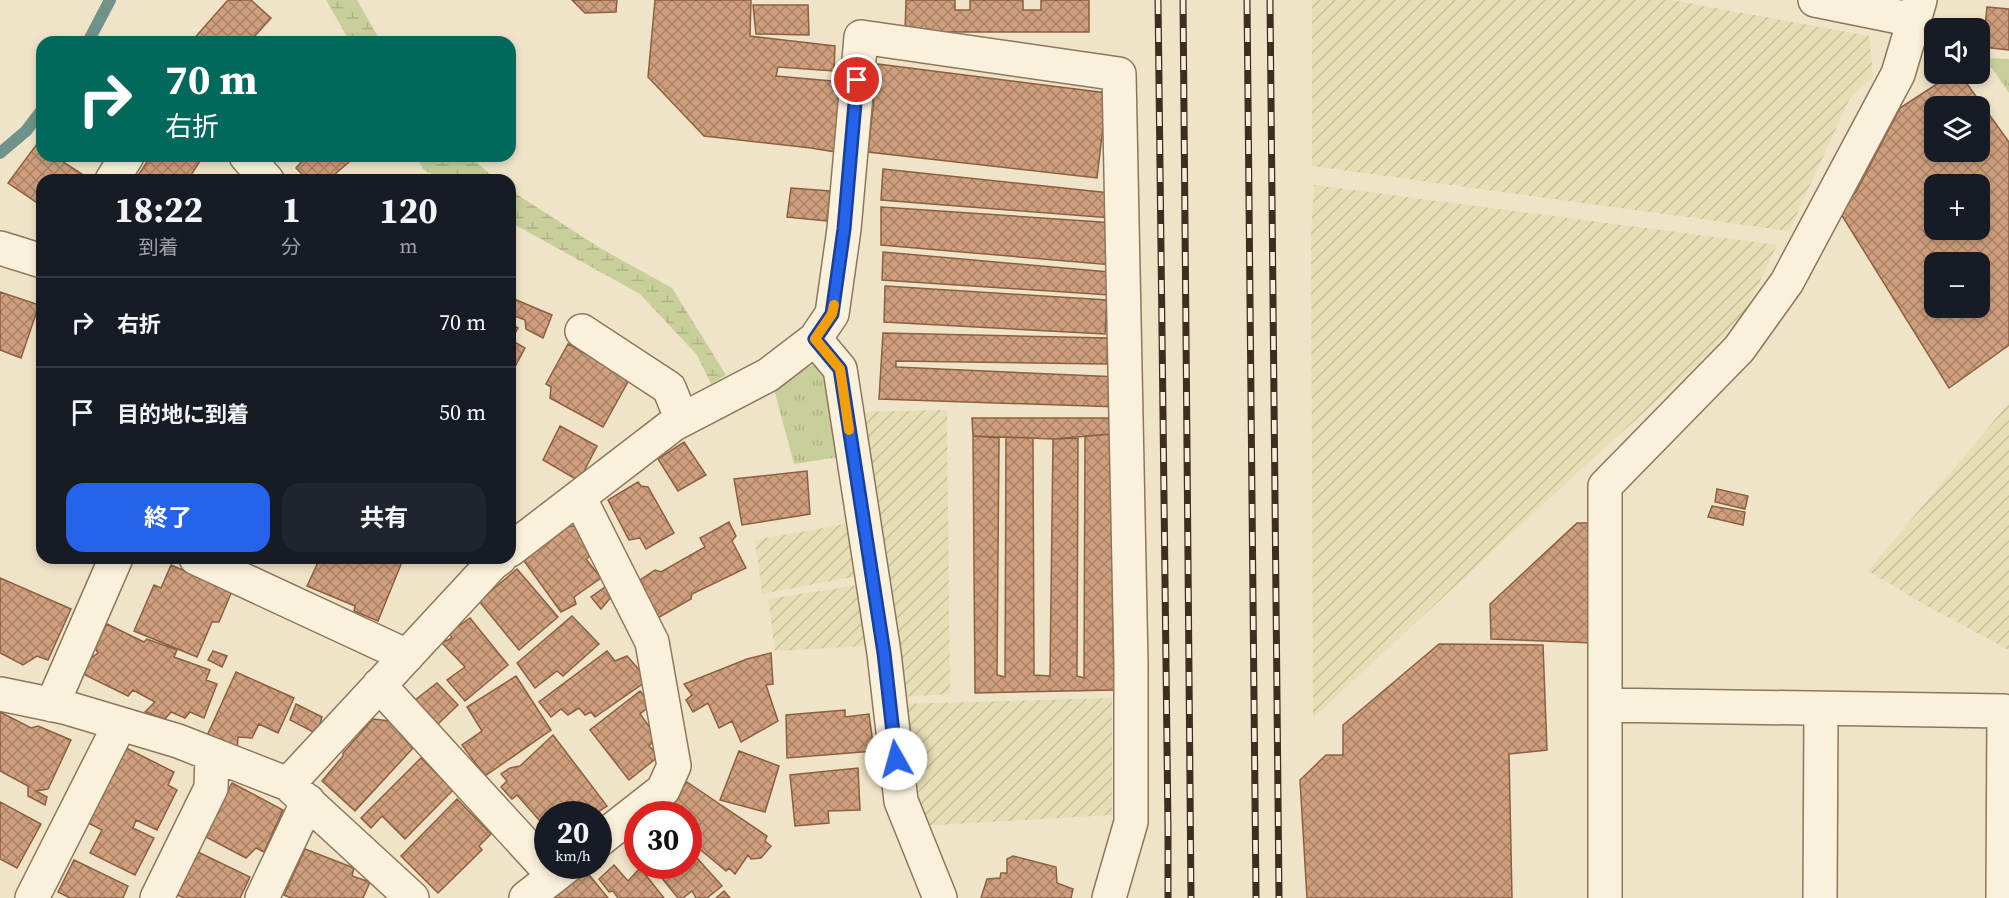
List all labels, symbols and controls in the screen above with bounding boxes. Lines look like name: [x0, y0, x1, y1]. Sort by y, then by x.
map controls: [1924, 18, 1990, 318]
button: sound: [1924, 18, 1990, 84]
text: 70 m: [165, 50, 258, 108]
pin: [831, 54, 882, 105]
icon: right: [66, 60, 144, 138]
icon: arrive: [840, 63, 873, 96]
button: layers: [1924, 96, 1990, 162]
text: 右折: [165, 108, 219, 145]
button: +: [1924, 174, 1990, 240]
text: 18:22: [114, 185, 203, 234]
text: 1: [281, 185, 301, 234]
text: 120: [379, 186, 438, 235]
text: m: [400, 232, 418, 260]
text: 到着: [139, 233, 179, 261]
text: 分: [281, 233, 301, 261]
button: −: [1924, 252, 1990, 318]
icon: right: [66, 306, 99, 339]
text: 70 m: [439, 307, 486, 337]
text: 右折: [117, 309, 161, 339]
icon: arrive: [66, 396, 99, 429]
text: 50 m: [439, 397, 486, 427]
text: 目的地に到着: [117, 399, 249, 429]
button: 終了: [66, 483, 270, 552]
button: 共有: [282, 483, 486, 552]
position arrow: [864, 727, 928, 791]
speed limit sign: 30: [624, 801, 702, 879]
text: 20: [557, 812, 589, 853]
text: km/h: [555, 845, 591, 866]

